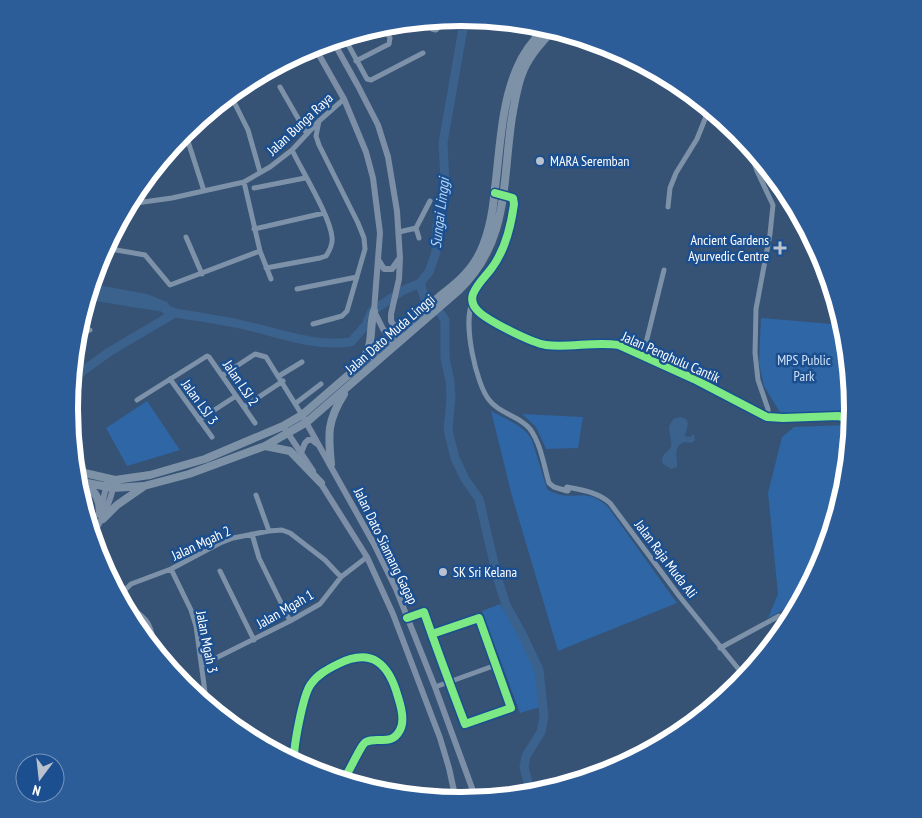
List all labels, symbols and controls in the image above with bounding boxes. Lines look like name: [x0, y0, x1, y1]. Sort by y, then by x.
street label: Jalan Bunga Raya: [263, 89, 337, 160]
place label: MARA Seremban: [550, 152, 629, 170]
marker: MARA Seremban: [534, 155, 546, 167]
water label: Sungai Linggi: [426, 175, 453, 249]
place label: Ancient Gardens Ayurvedic Centre: [688, 231, 769, 265]
marker: Ancient Gardens Ayurvedic Centre: [773, 241, 787, 255]
street label: Jalan Dato Muda Linggi: [341, 290, 438, 378]
street label: Jalan Penghulu Cantik: [618, 327, 723, 387]
park label: MPS Public Park: [777, 351, 831, 385]
street label: Jalan LSJ 2: [219, 356, 263, 409]
street label: Jalan LSJ 3: [177, 375, 222, 428]
street label: Jalan Dato Siamang Gagap: [350, 484, 422, 607]
street label: Jalan Raja Muda Ali: [630, 516, 701, 602]
street label: Jalan Mgah 2: [168, 522, 233, 565]
place label: SK Sri Kelana: [453, 563, 517, 581]
marker: SK Sri Kelana: [437, 566, 449, 578]
street label: Jalan Mgah 1: [252, 585, 317, 633]
street label: Jalan Mgah 3: [192, 608, 222, 675]
north arrow: [15, 753, 65, 803]
text: N: [31, 781, 43, 800]

